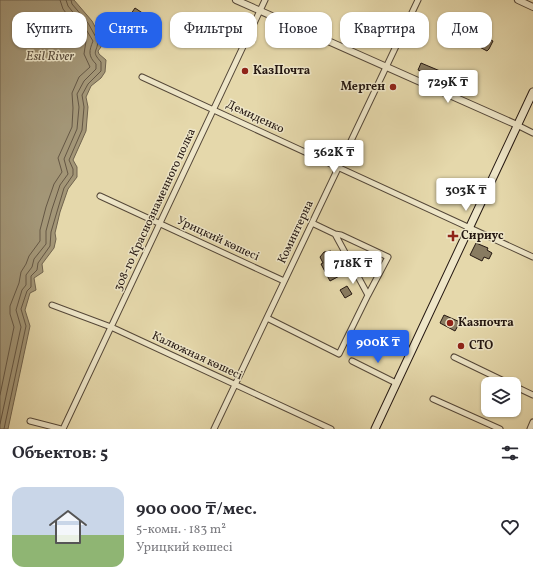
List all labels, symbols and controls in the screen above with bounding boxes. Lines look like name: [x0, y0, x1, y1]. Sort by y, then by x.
chip: Купить: [12, 12, 87, 48]
chip: Снять: [95, 12, 162, 48]
chip: Фильтры: [170, 12, 257, 48]
chip: Новое: [265, 12, 332, 48]
chip: Квартира: [340, 12, 429, 48]
chip: Дом: [437, 12, 492, 48]
water label: Esil River: [26, 48, 74, 66]
place label: КазПочта: [253, 63, 311, 79]
marker: КазПочта: [240, 66, 250, 76]
pin: 729K ₸: [415, 70, 481, 104]
text: 729K ₸: [428, 74, 468, 92]
place label: Мерген: [340, 79, 385, 95]
marker: Мерген: [388, 82, 398, 92]
street label: Демиденко: [223, 97, 287, 137]
street label: 308-го Краснознаменного полка: [110, 126, 200, 294]
pin: 362K ₸: [301, 140, 367, 174]
text: 362K ₸: [313, 144, 355, 162]
pin: 303K ₸: [433, 178, 499, 212]
text: 303K ₸: [445, 182, 487, 200]
street label: Коминтерна: [274, 198, 318, 266]
street label: Урицкий көшесі: [174, 213, 262, 265]
place label: Сириус: [461, 228, 504, 244]
marker: Сириус: [448, 231, 458, 241]
pin: 718K ₸: [320, 251, 386, 285]
text: 718K ₸: [333, 255, 373, 273]
place label: Казпочта: [458, 315, 514, 331]
marker: Казпочта: [445, 318, 455, 328]
street label: Калюжная көшесі: [149, 328, 245, 384]
pin: 900K ₸: [345, 330, 411, 364]
text: 900K ₸: [356, 334, 400, 352]
place label: СТО: [469, 338, 493, 354]
marker: СТО: [456, 341, 466, 351]
map controls: [481, 377, 521, 417]
button: layers: [481, 377, 521, 417]
text: Объектов: 5: [12, 442, 108, 465]
icon: filters: [499, 442, 521, 464]
text: 900 000 ₸/мес.: [136, 498, 257, 521]
icon: home: [44, 503, 92, 551]
icon: heart: [499, 516, 521, 538]
text: 5-комн. · 183 m²: [136, 521, 226, 539]
text: Урицкий көшесі: [136, 539, 233, 557]

